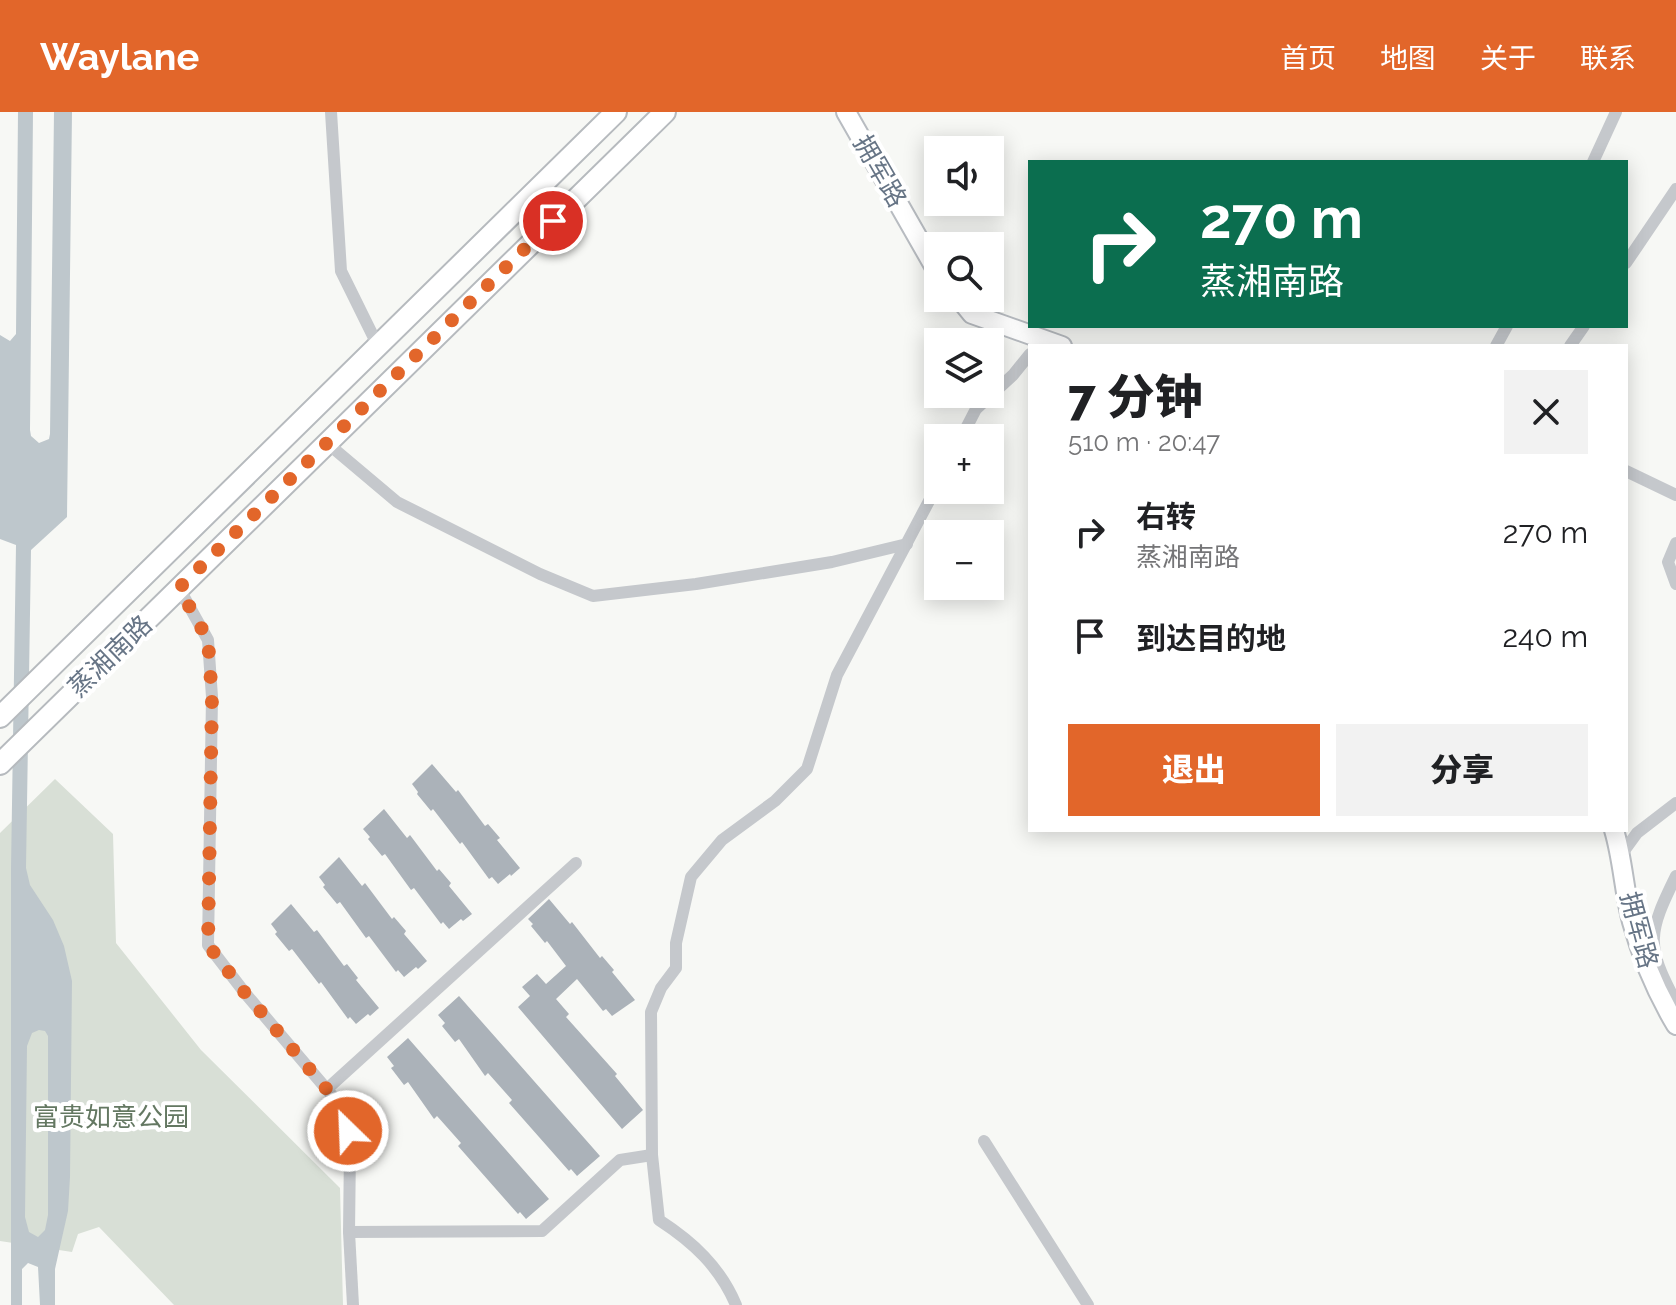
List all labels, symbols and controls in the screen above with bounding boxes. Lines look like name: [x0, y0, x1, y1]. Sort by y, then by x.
text: Waylane: [40, 34, 199, 79]
text: 首页: [1280, 42, 1336, 75]
text: 地图: [1380, 42, 1436, 75]
text: 关于: [1480, 42, 1536, 75]
text: 联系: [1580, 42, 1636, 75]
street label: 拥军路: [848, 130, 912, 212]
map controls: [924, 136, 1004, 600]
button: sound: [924, 136, 1004, 216]
text: 270 m: [1200, 185, 1363, 251]
pin: [519, 187, 587, 255]
icon: right: [1068, 192, 1172, 296]
icon: arrive: [531, 199, 575, 243]
button: search: [924, 232, 1004, 312]
text: 蒸湘南路: [1200, 260, 1344, 302]
button: layers: [924, 328, 1004, 408]
text: 7 分钟: [1068, 369, 1203, 425]
button: close: [1504, 370, 1588, 454]
button: +: [924, 424, 1004, 504]
text: 510 m · 20:47: [1068, 427, 1220, 457]
text: 右转: [1136, 499, 1196, 534]
icon: right: [1068, 510, 1112, 554]
text: 270 m: [1503, 515, 1588, 550]
button: −: [924, 520, 1004, 600]
text: 蒸湘南路: [1136, 542, 1240, 572]
street label: 蒸湘南路: [62, 609, 158, 703]
icon: arrive: [1068, 614, 1112, 658]
text: 240 m: [1502, 619, 1588, 654]
text: 到达目的地: [1136, 621, 1286, 656]
button: 退出: [1068, 724, 1320, 816]
button: 分享: [1336, 724, 1588, 816]
street label: 拥军路: [1614, 888, 1664, 972]
position arrow: [306, 1089, 390, 1173]
park label: 富贵如意公园: [33, 1102, 189, 1132]

